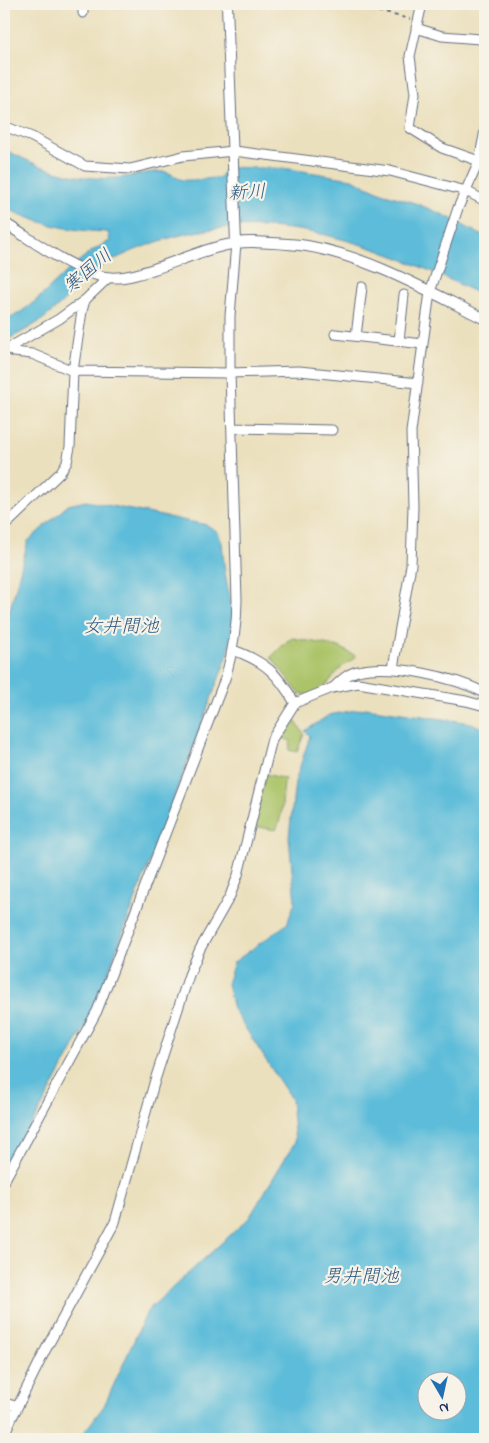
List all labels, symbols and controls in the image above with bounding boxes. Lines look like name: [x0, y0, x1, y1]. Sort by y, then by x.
water label: 新川: [227, 179, 267, 208]
water label: 寒国川: [58, 243, 119, 301]
water label: 女井間池: [83, 614, 160, 641]
water label: 男井間池: [323, 1264, 400, 1291]
north arrow: [416, 1370, 466, 1420]
text: N: [437, 1396, 450, 1418]

